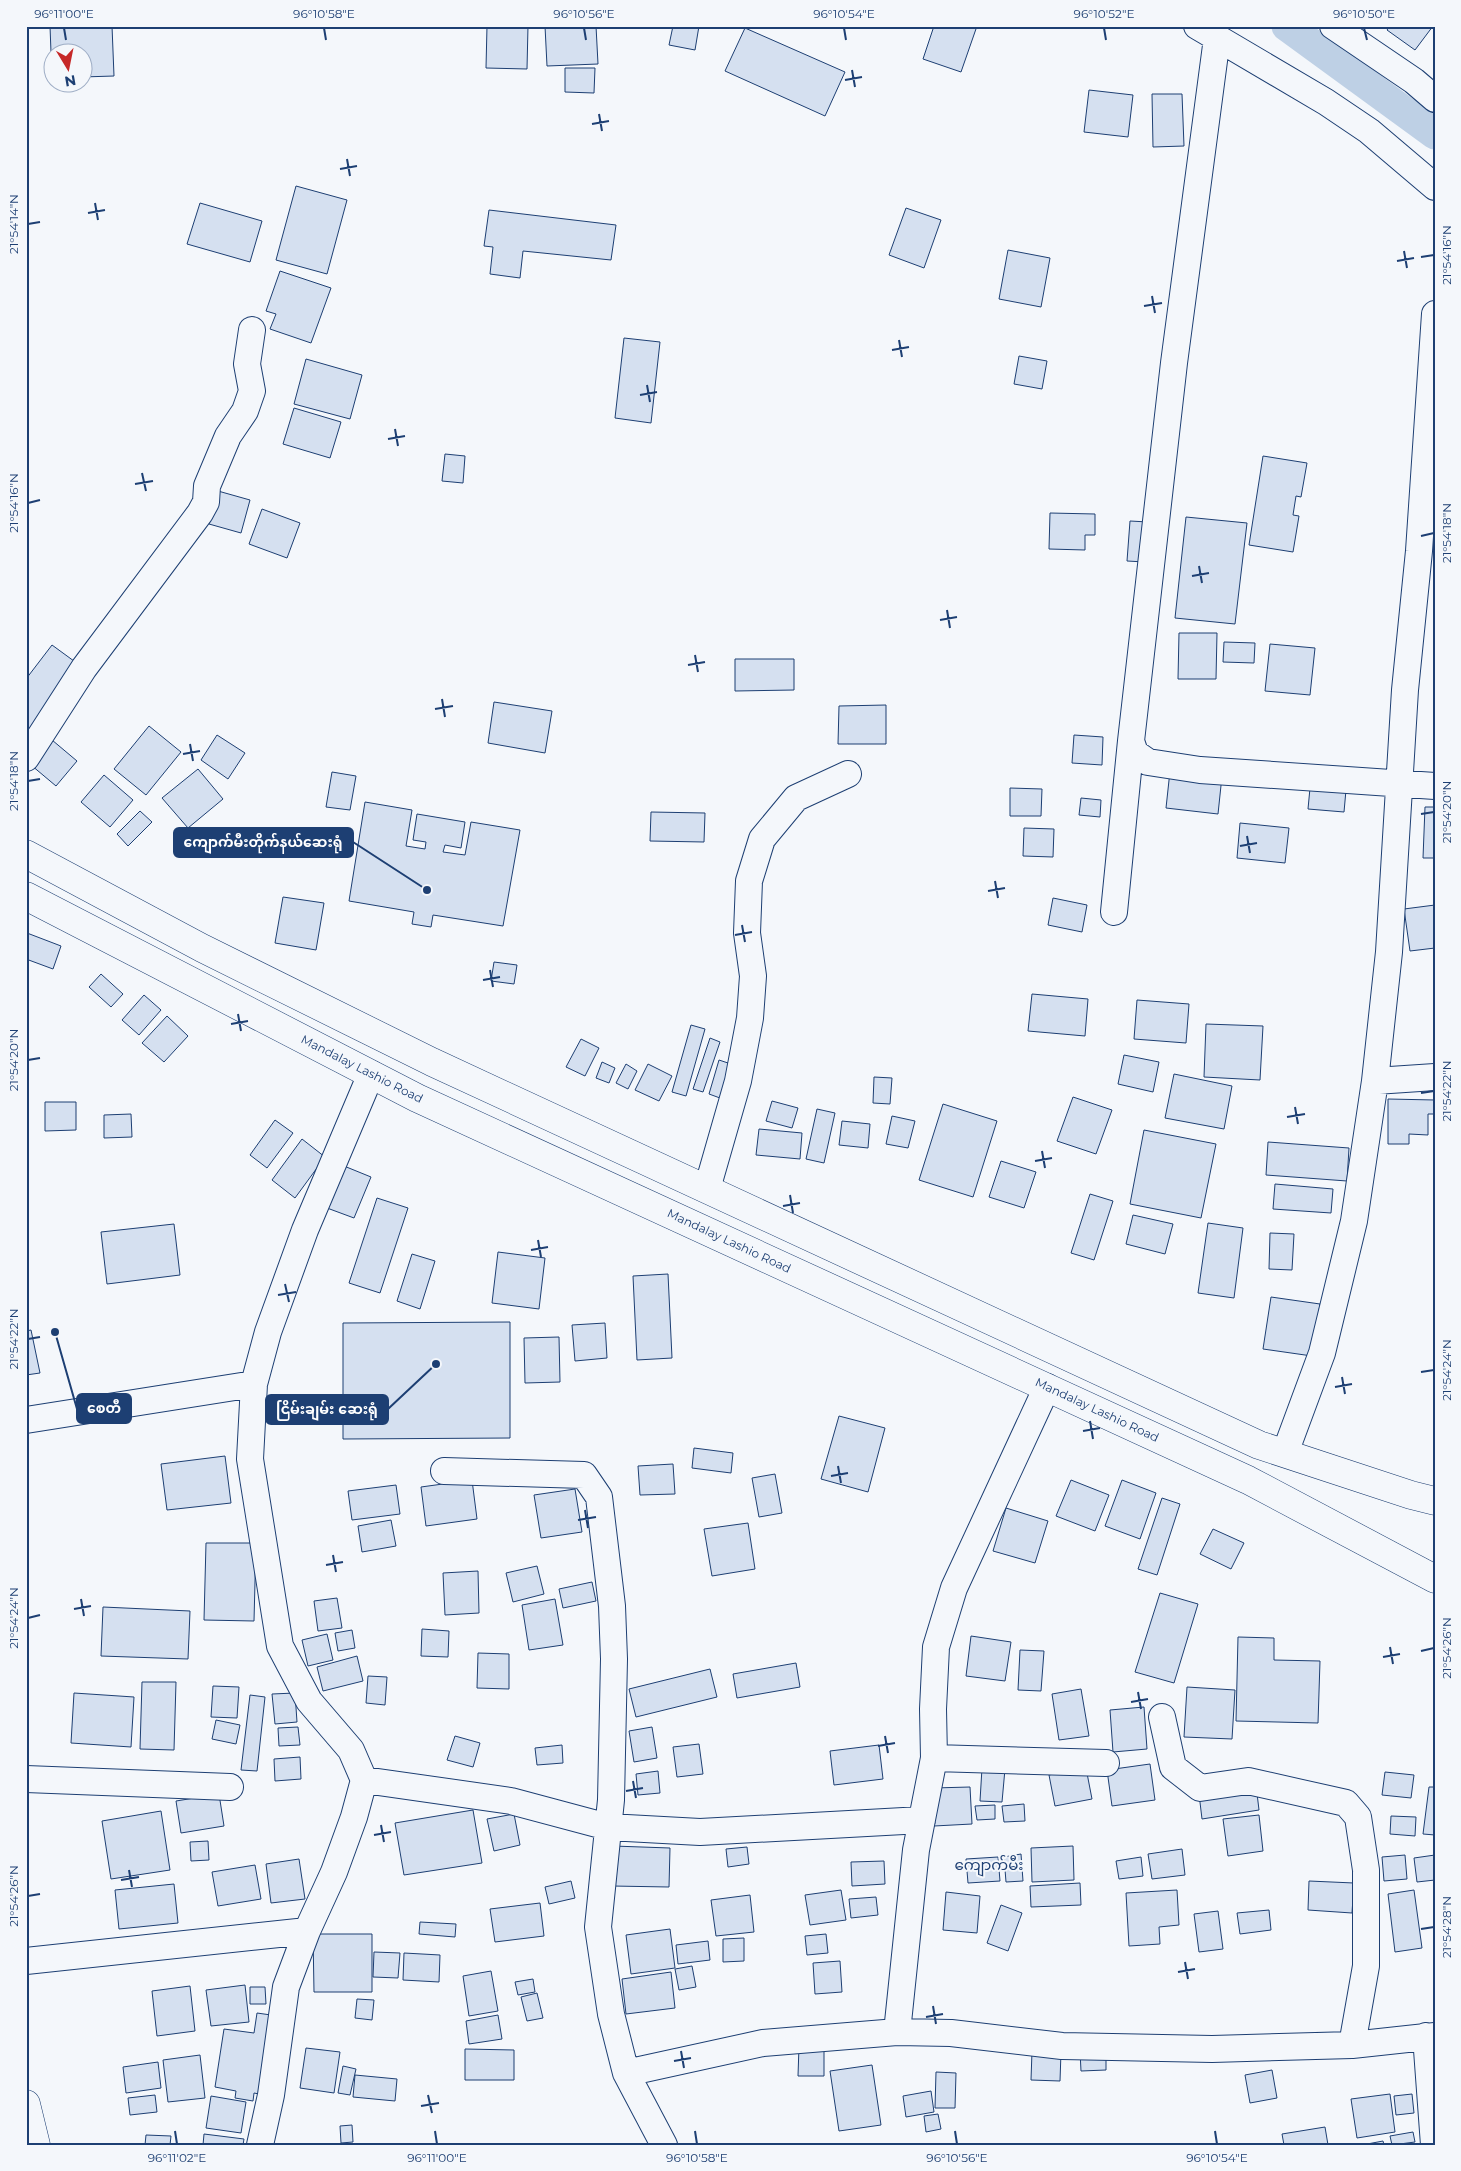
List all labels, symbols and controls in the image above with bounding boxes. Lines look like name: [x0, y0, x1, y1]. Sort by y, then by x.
text: 96°11'00"E: [34, 6, 94, 21]
text: 96°10'58"E: [293, 6, 355, 21]
text: 96°10'56"E: [553, 6, 615, 21]
text: 96°10'54"E: [813, 6, 875, 21]
text: 96°10'52"E: [1074, 6, 1134, 21]
text: 96°10'50"E: [1333, 6, 1395, 21]
north arrow: [42, 42, 92, 92]
text: N: [63, 71, 77, 91]
text: 21°54'14"N: [6, 194, 21, 254]
text: 21°54'16"N: [1439, 225, 1454, 285]
text: 21°54'16"N: [6, 473, 21, 533]
text: 21°54'18"N: [1439, 503, 1454, 563]
text: 21°54'18"N: [6, 751, 21, 811]
text: 21°54'20"N: [1439, 781, 1454, 843]
callout: ကျောက်မီးတိုက်နယ်ဆေးရုံ: [174, 828, 353, 857]
text: ကျောက်မီးတိုက်နယ်ဆေးရုံ: [183, 832, 343, 854]
text: 21°54'20"N: [6, 1029, 21, 1091]
street label: Mandalay Lashio Road: [299, 1031, 426, 1106]
text: 21°54'22"N: [1439, 1060, 1454, 1122]
street label: Mandalay Lashio Road: [665, 1205, 794, 1276]
text: 21°54'22"N: [6, 1308, 21, 1370]
text: 21°54'24"N: [1439, 1339, 1454, 1401]
street label: Mandalay Lashio Road: [1033, 1374, 1162, 1445]
callout: စေတီ: [77, 1394, 131, 1423]
callout: ငြိမ်းချမ်း ဆေးရုံ: [266, 1395, 388, 1424]
text: စေတီ: [87, 1398, 121, 1417]
text: ငြိမ်းချမ်း ဆေးရုံ: [276, 1399, 378, 1421]
text: 21°54'24"N: [6, 1587, 21, 1649]
text: 21°54'26"N: [1439, 1617, 1454, 1679]
district label: ကျောက်မီး: [954, 1855, 1024, 1877]
text: 21°54'26"N: [6, 1865, 21, 1927]
text: 21°54'28"N: [1439, 1896, 1454, 1958]
text: 96°11'02"E: [148, 2150, 206, 2165]
text: 96°11'00"E: [407, 2150, 467, 2165]
text: 96°10'58"E: [666, 2150, 728, 2165]
text: 96°10'56"E: [926, 2150, 988, 2165]
text: 96°10'54"E: [1186, 2150, 1248, 2165]

